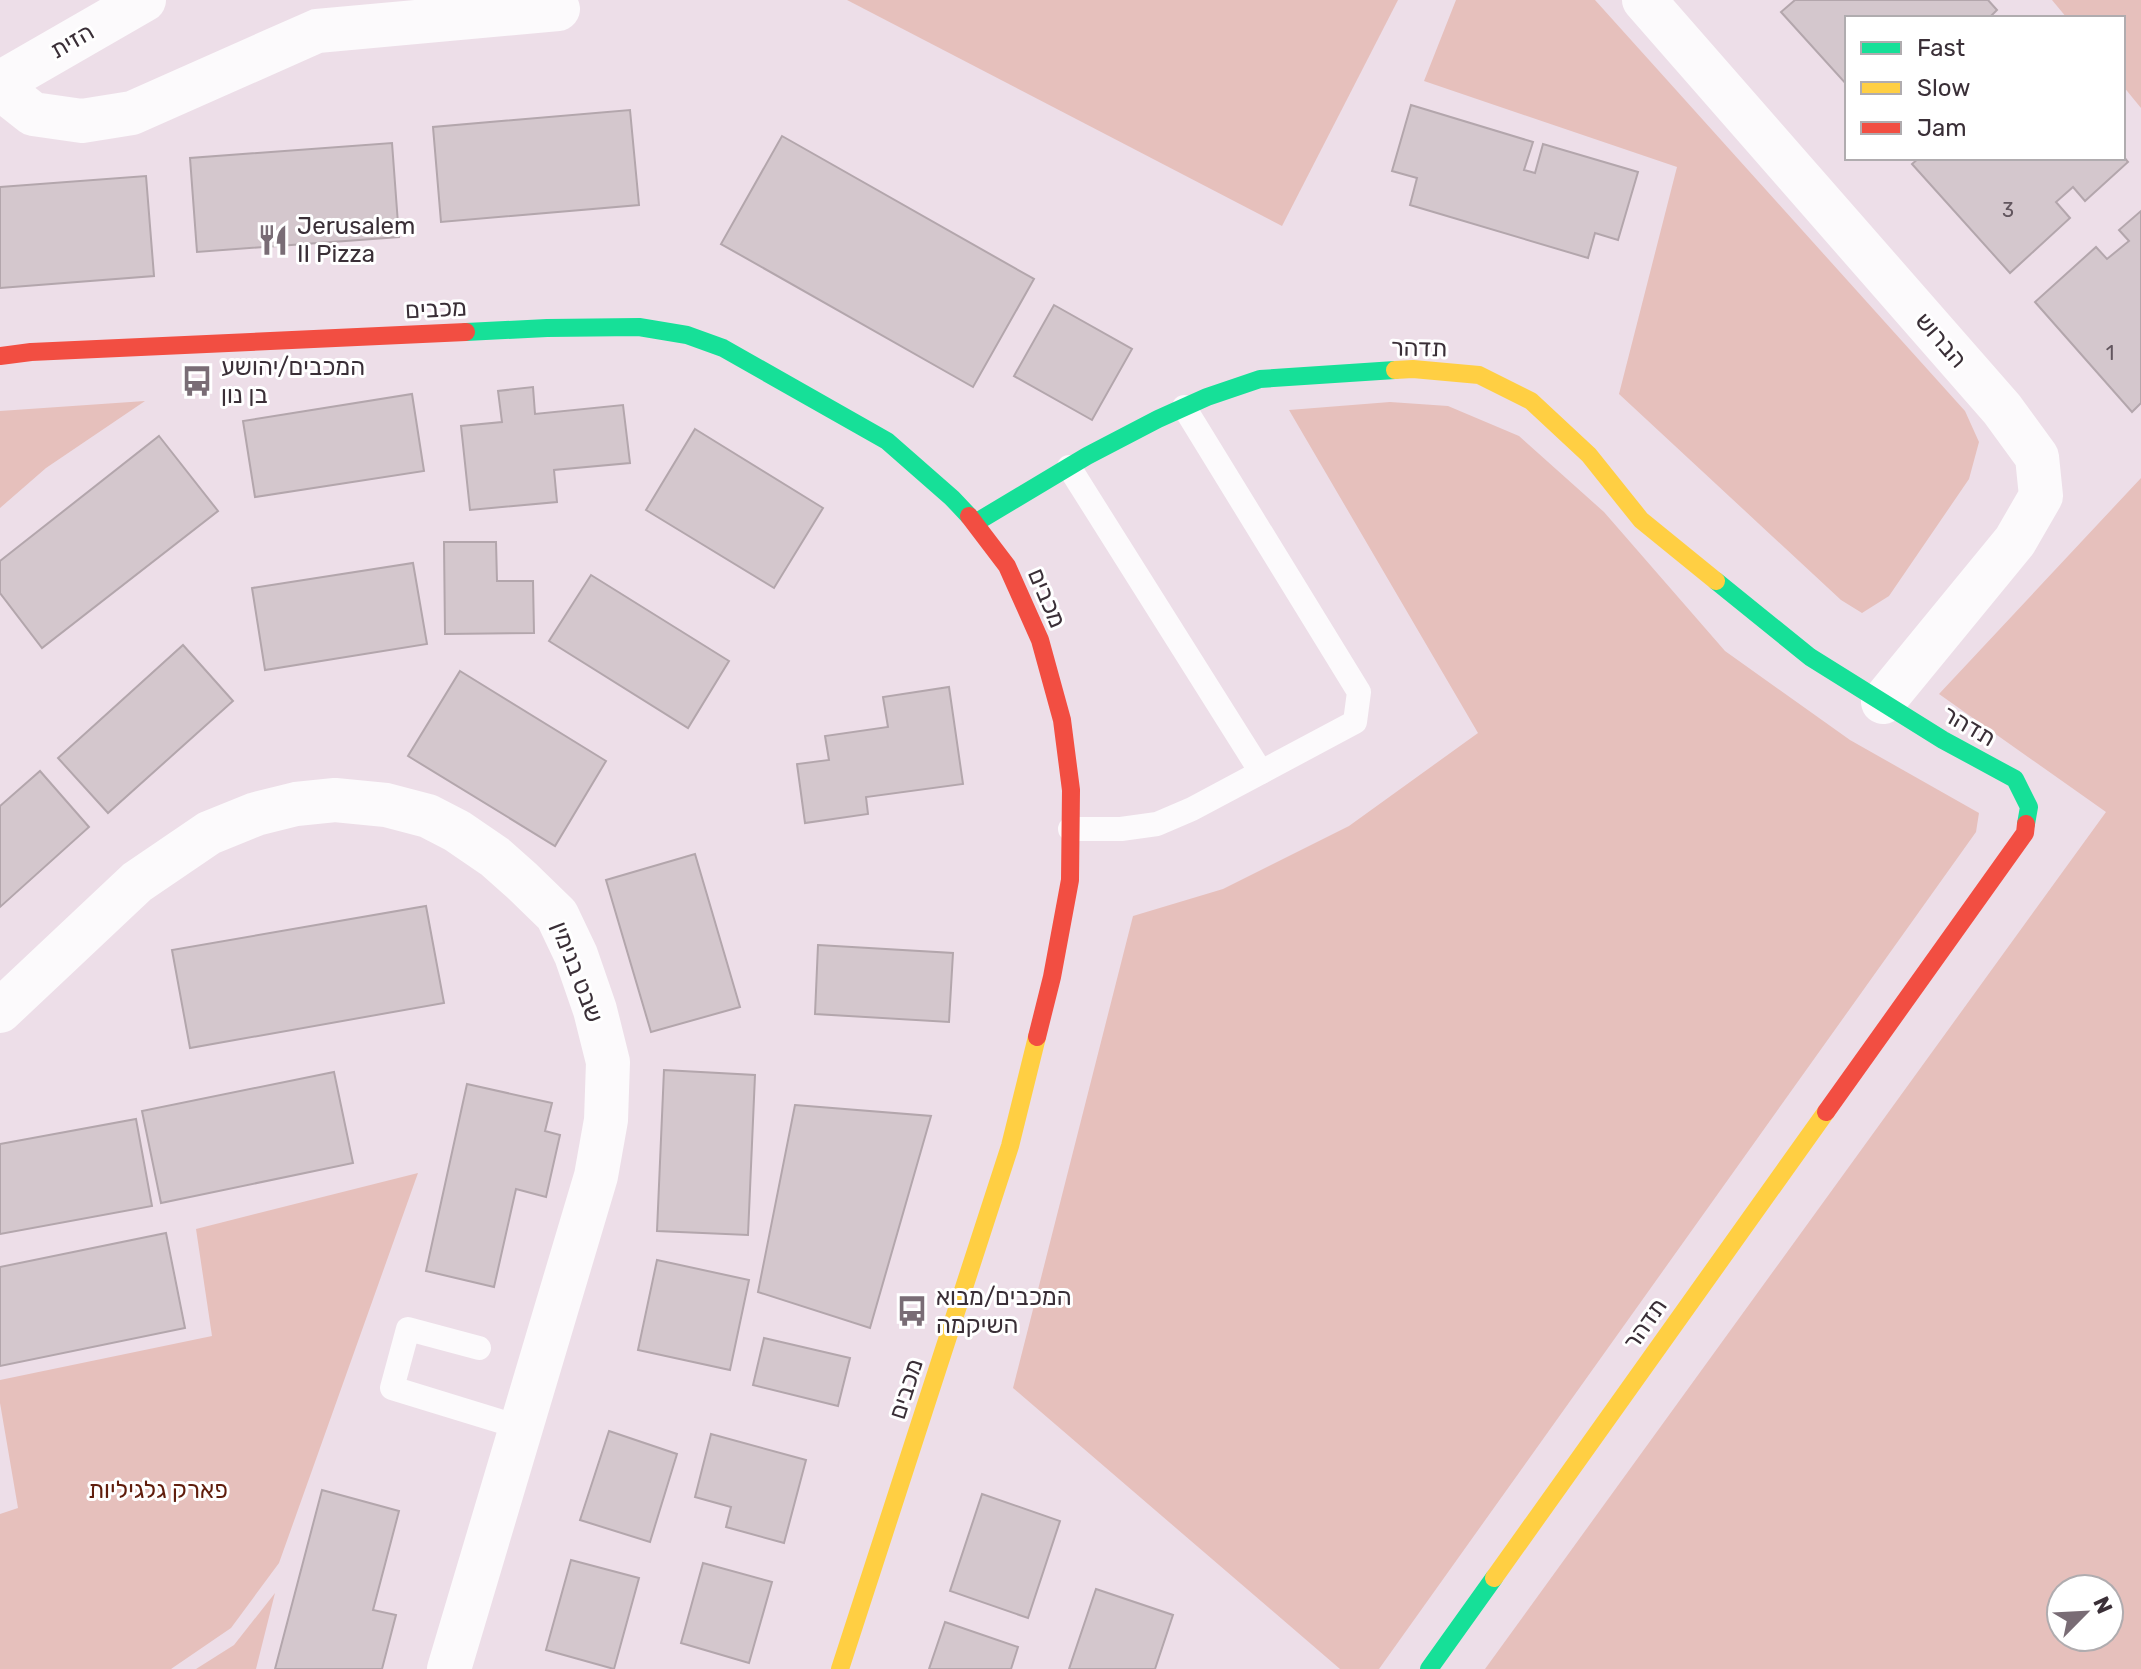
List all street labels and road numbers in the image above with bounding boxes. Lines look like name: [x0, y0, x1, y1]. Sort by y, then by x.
street label: הזית: [45, 17, 99, 65]
street label: מכבים: [404, 293, 468, 325]
street label: הברוש: [1909, 307, 1973, 373]
street label: תדהר: [1391, 334, 1447, 362]
street label: מכבים: [1022, 564, 1072, 632]
street label: תדהר: [1938, 700, 2000, 752]
street label: שבט בנימין: [545, 918, 609, 1026]
street label: תדהר: [1617, 1293, 1673, 1355]
street label: מכבים: [883, 1355, 929, 1423]

